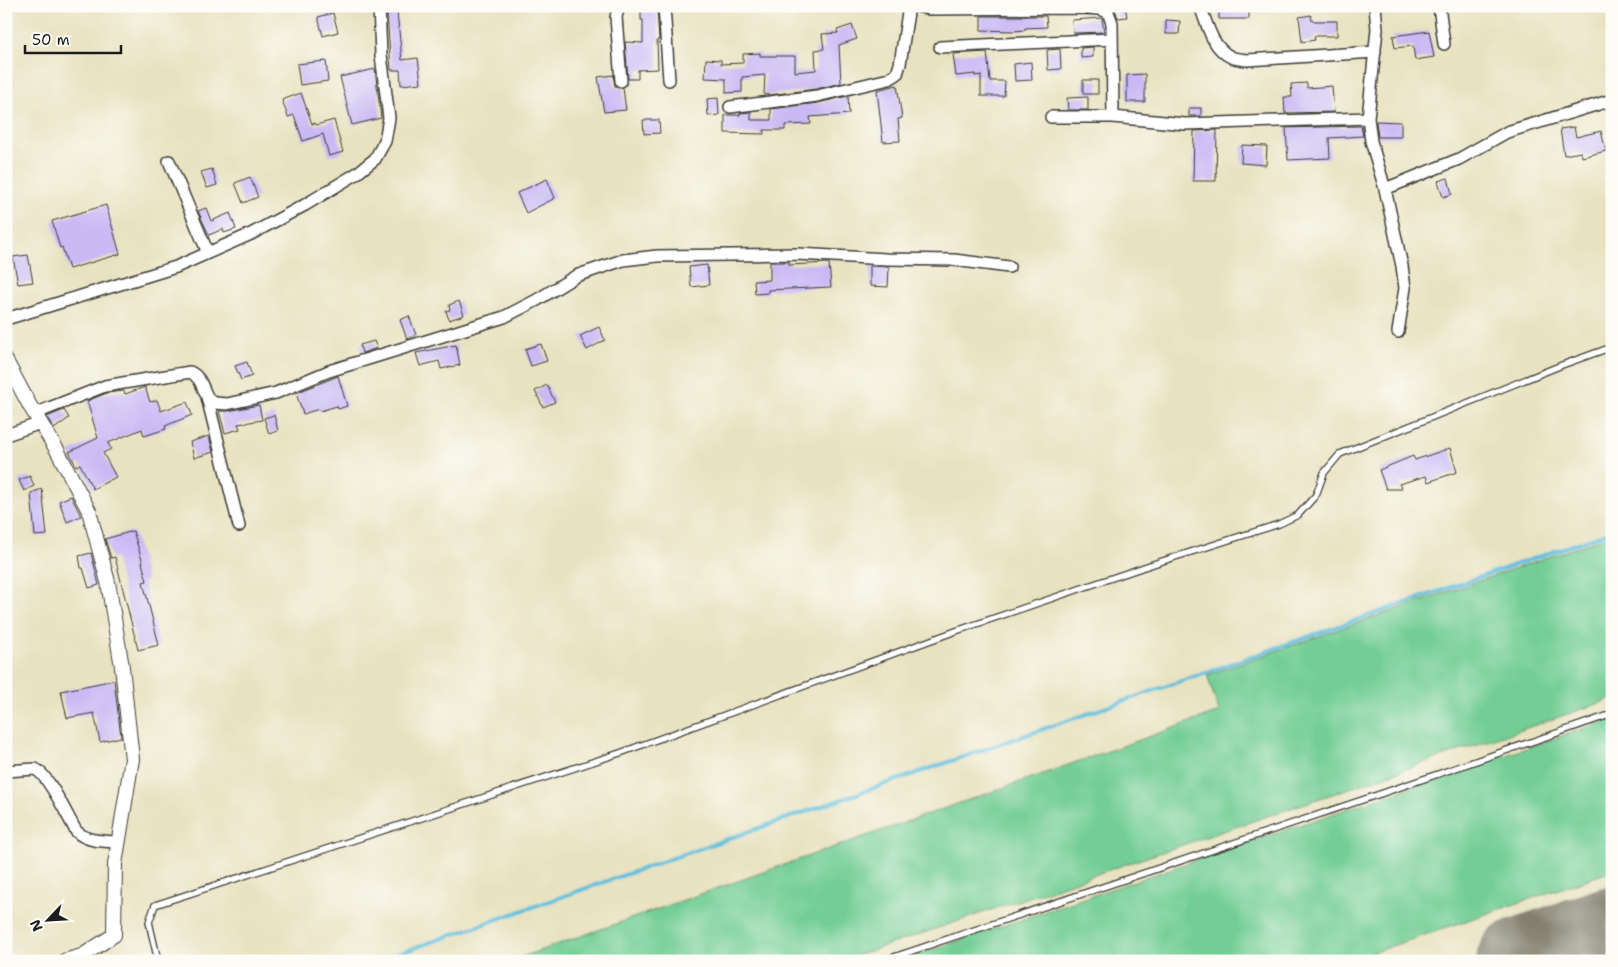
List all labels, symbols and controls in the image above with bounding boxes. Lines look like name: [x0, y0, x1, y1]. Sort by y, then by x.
scale bar: [25, 22, 121, 54]
text: 50 m: [32, 30, 70, 50]
north arrow: [22, 894, 72, 944]
text: N: [26, 917, 47, 934]

